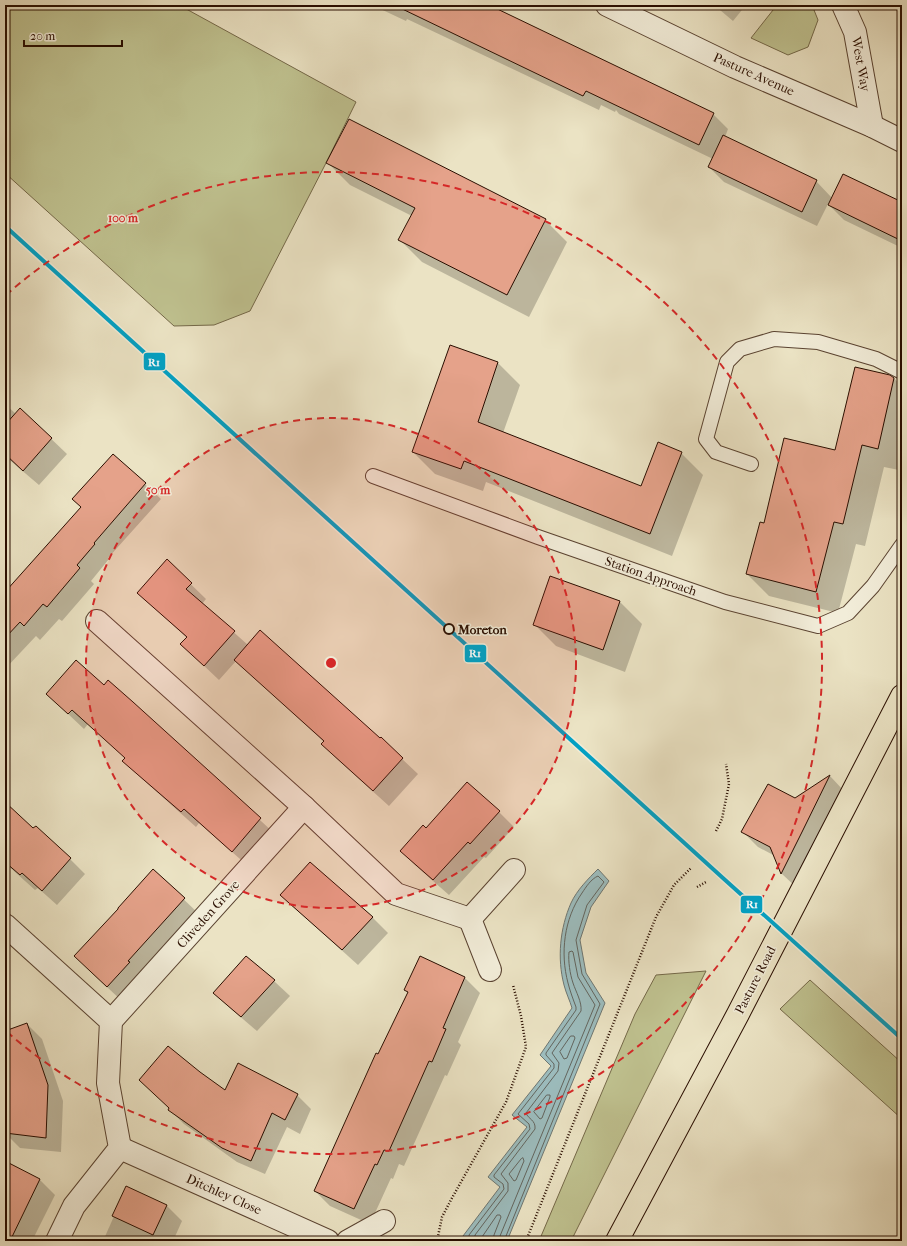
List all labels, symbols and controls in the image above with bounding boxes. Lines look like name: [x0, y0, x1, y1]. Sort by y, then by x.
scale bar: [24, 22, 122, 48]
text: 20 m: [30, 29, 55, 43]
street label: West Way: [849, 35, 873, 94]
street label: Pasture Avenue: [711, 49, 797, 99]
text: 100 m: [108, 211, 139, 225]
line badge: R1: [143, 352, 166, 371]
text: R1: [148, 356, 160, 369]
text: 50 m: [146, 483, 171, 497]
street label: Station Approach: [603, 553, 700, 599]
place label: Moreton: [457, 622, 507, 637]
marker: Moreton: [443, 623, 455, 635]
line badge: R1: [464, 644, 487, 663]
text: R1: [469, 647, 481, 660]
centre of rings: [324, 656, 338, 670]
street label: Cliveden Grove: [174, 877, 243, 951]
line badge: R1: [740, 895, 763, 914]
text: R1: [746, 898, 758, 911]
street label: Pasture Road: [731, 943, 779, 1016]
street label: Ditchley Close: [184, 1171, 264, 1218]

